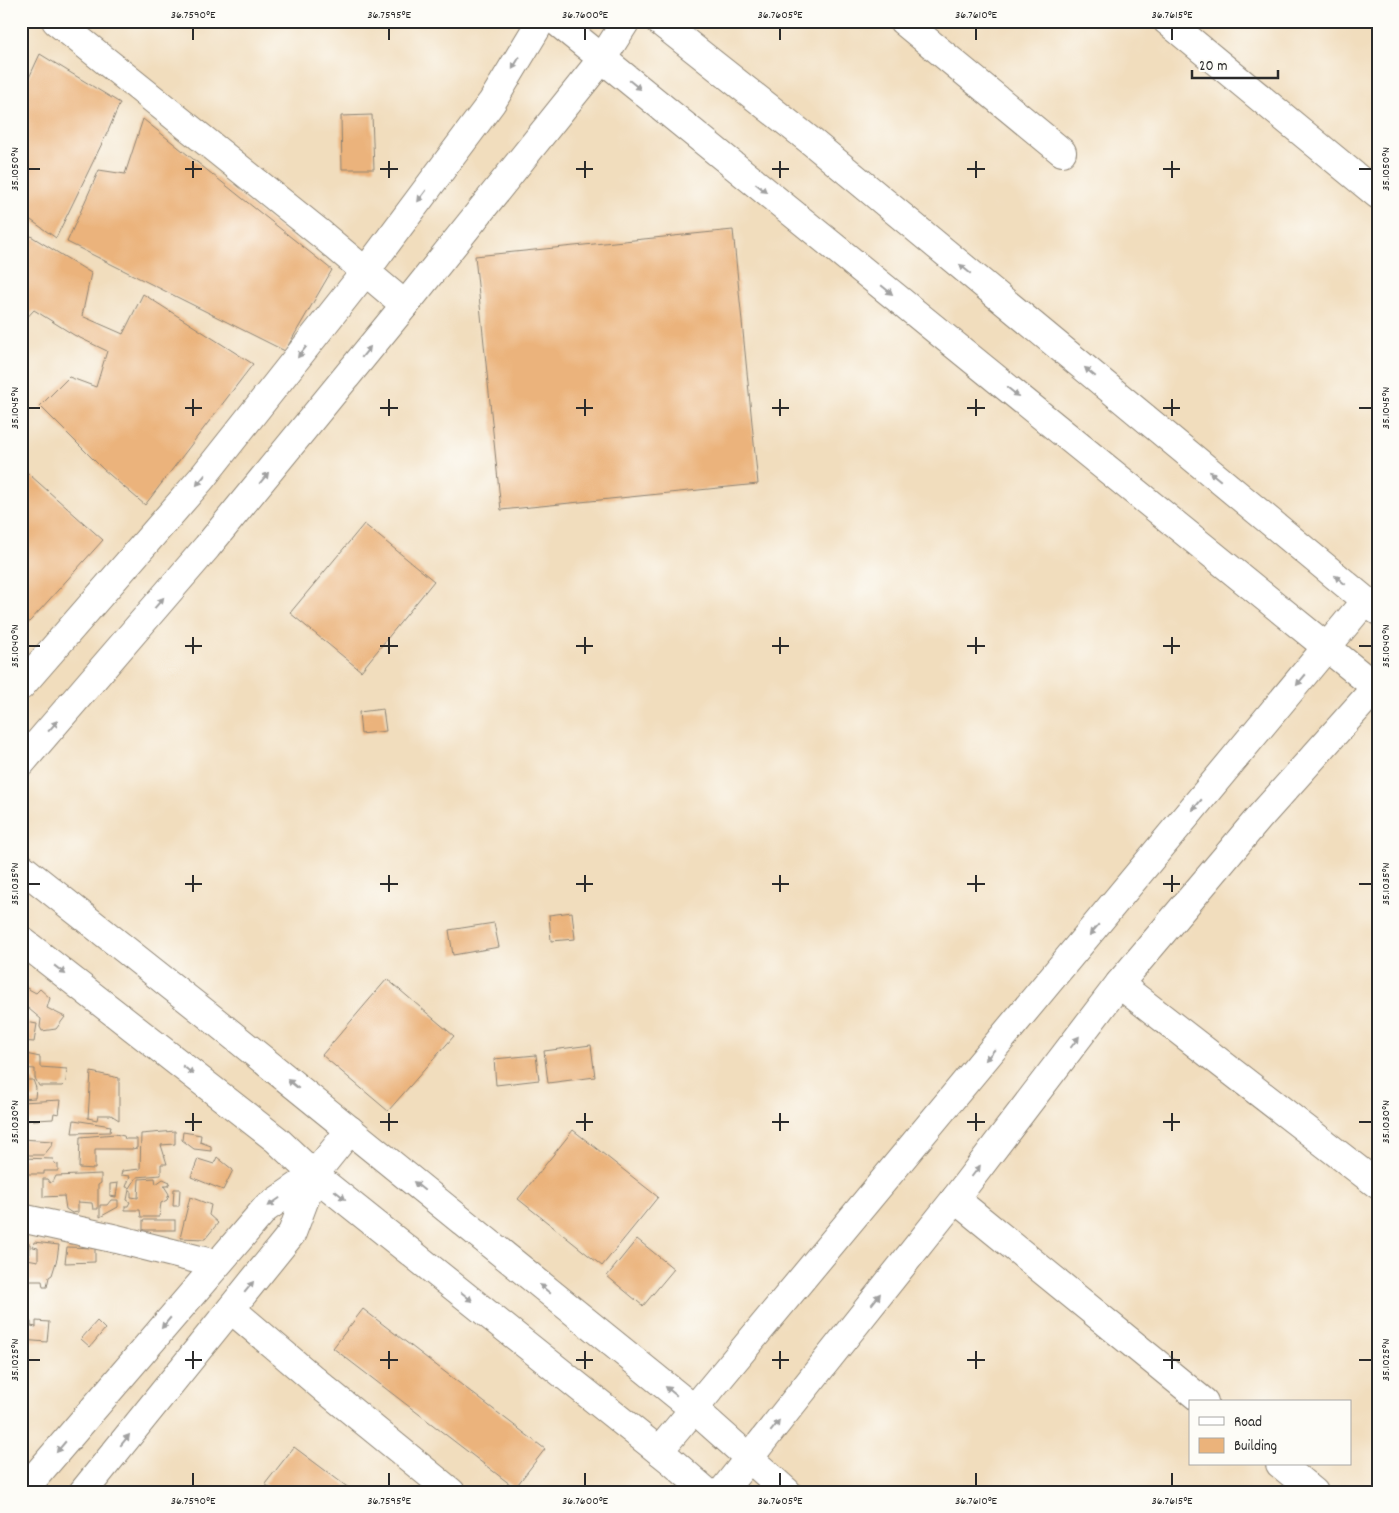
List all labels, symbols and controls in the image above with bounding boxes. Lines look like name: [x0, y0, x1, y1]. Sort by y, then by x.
text: 36.7590°E: [171, 7, 216, 24]
text: 36.7595°E: [367, 7, 411, 24]
text: 36.7600°E: [562, 7, 609, 24]
text: 36.7605°E: [757, 7, 803, 24]
text: 36.7610°E: [955, 7, 998, 24]
text: 36.7615°E: [1151, 7, 1193, 24]
scale bar: [1192, 48, 1278, 80]
one-way arrow: [511, 56, 520, 70]
text: 20 m: [1199, 56, 1227, 78]
one-way arrow: [628, 80, 641, 91]
text: 35.1050°N: [7, 147, 24, 191]
text: 35.1050°N: [1378, 147, 1395, 191]
one-way arrow: [754, 182, 767, 193]
one-way arrow: [417, 189, 427, 203]
one-way arrow: [959, 263, 972, 274]
one-way arrow: [881, 284, 893, 295]
one-way arrow: [296, 345, 307, 358]
one-way arrow: [361, 346, 372, 359]
one-way arrow: [1084, 367, 1097, 378]
text: 35.1045°N: [7, 387, 24, 429]
one-way arrow: [1007, 387, 1020, 398]
text: 35.1045°N: [1378, 387, 1395, 429]
one-way arrow: [1209, 471, 1222, 482]
one-way arrow: [258, 472, 269, 485]
one-way arrow: [195, 473, 206, 486]
one-way arrow: [1333, 575, 1346, 586]
one-way arrow: [153, 597, 165, 609]
text: 35.1040°N: [7, 624, 24, 668]
text: 35.1040°N: [1378, 624, 1395, 668]
one-way arrow: [1296, 673, 1307, 686]
one-way arrow: [47, 720, 59, 732]
one-way arrow: [1192, 798, 1203, 811]
text: 35.1035°N: [7, 863, 24, 905]
text: 35.1035°N: [1378, 863, 1395, 905]
one-way arrow: [1088, 923, 1099, 936]
one-way arrow: [53, 965, 66, 976]
one-way arrow: [1069, 1036, 1080, 1049]
one-way arrow: [984, 1048, 995, 1061]
one-way arrow: [181, 1065, 194, 1076]
one-way arrow: [286, 1078, 299, 1089]
text: 35.1030°N: [7, 1100, 24, 1144]
text: 35.1030°N: [1378, 1100, 1395, 1144]
one-way arrow: [971, 1165, 982, 1178]
one-way arrow: [413, 1181, 426, 1192]
one-way arrow: [333, 1190, 346, 1201]
one-way arrow: [267, 1197, 281, 1207]
one-way arrow: [243, 1281, 254, 1294]
one-way arrow: [539, 1283, 552, 1294]
one-way arrow: [460, 1292, 473, 1303]
one-way arrow: [870, 1293, 881, 1306]
one-way arrow: [160, 1316, 171, 1329]
text: 35.1025°N: [7, 1339, 24, 1381]
text: 35.1025°N: [1378, 1339, 1395, 1381]
one-way arrow: [665, 1385, 678, 1396]
legend: [1189, 1400, 1352, 1466]
text: Road: [1234, 1412, 1262, 1434]
one-way arrow: [769, 1420, 780, 1433]
one-way arrow: [119, 1434, 130, 1447]
text: Building: [1234, 1436, 1277, 1458]
one-way arrow: [55, 1440, 66, 1453]
text: 36.7590°E: [171, 1493, 216, 1510]
text: 36.7595°E: [367, 1493, 411, 1510]
text: 36.7600°E: [562, 1493, 609, 1510]
text: 36.7605°E: [757, 1493, 803, 1510]
text: 36.7610°E: [955, 1493, 998, 1510]
text: 36.7615°E: [1151, 1493, 1193, 1510]

